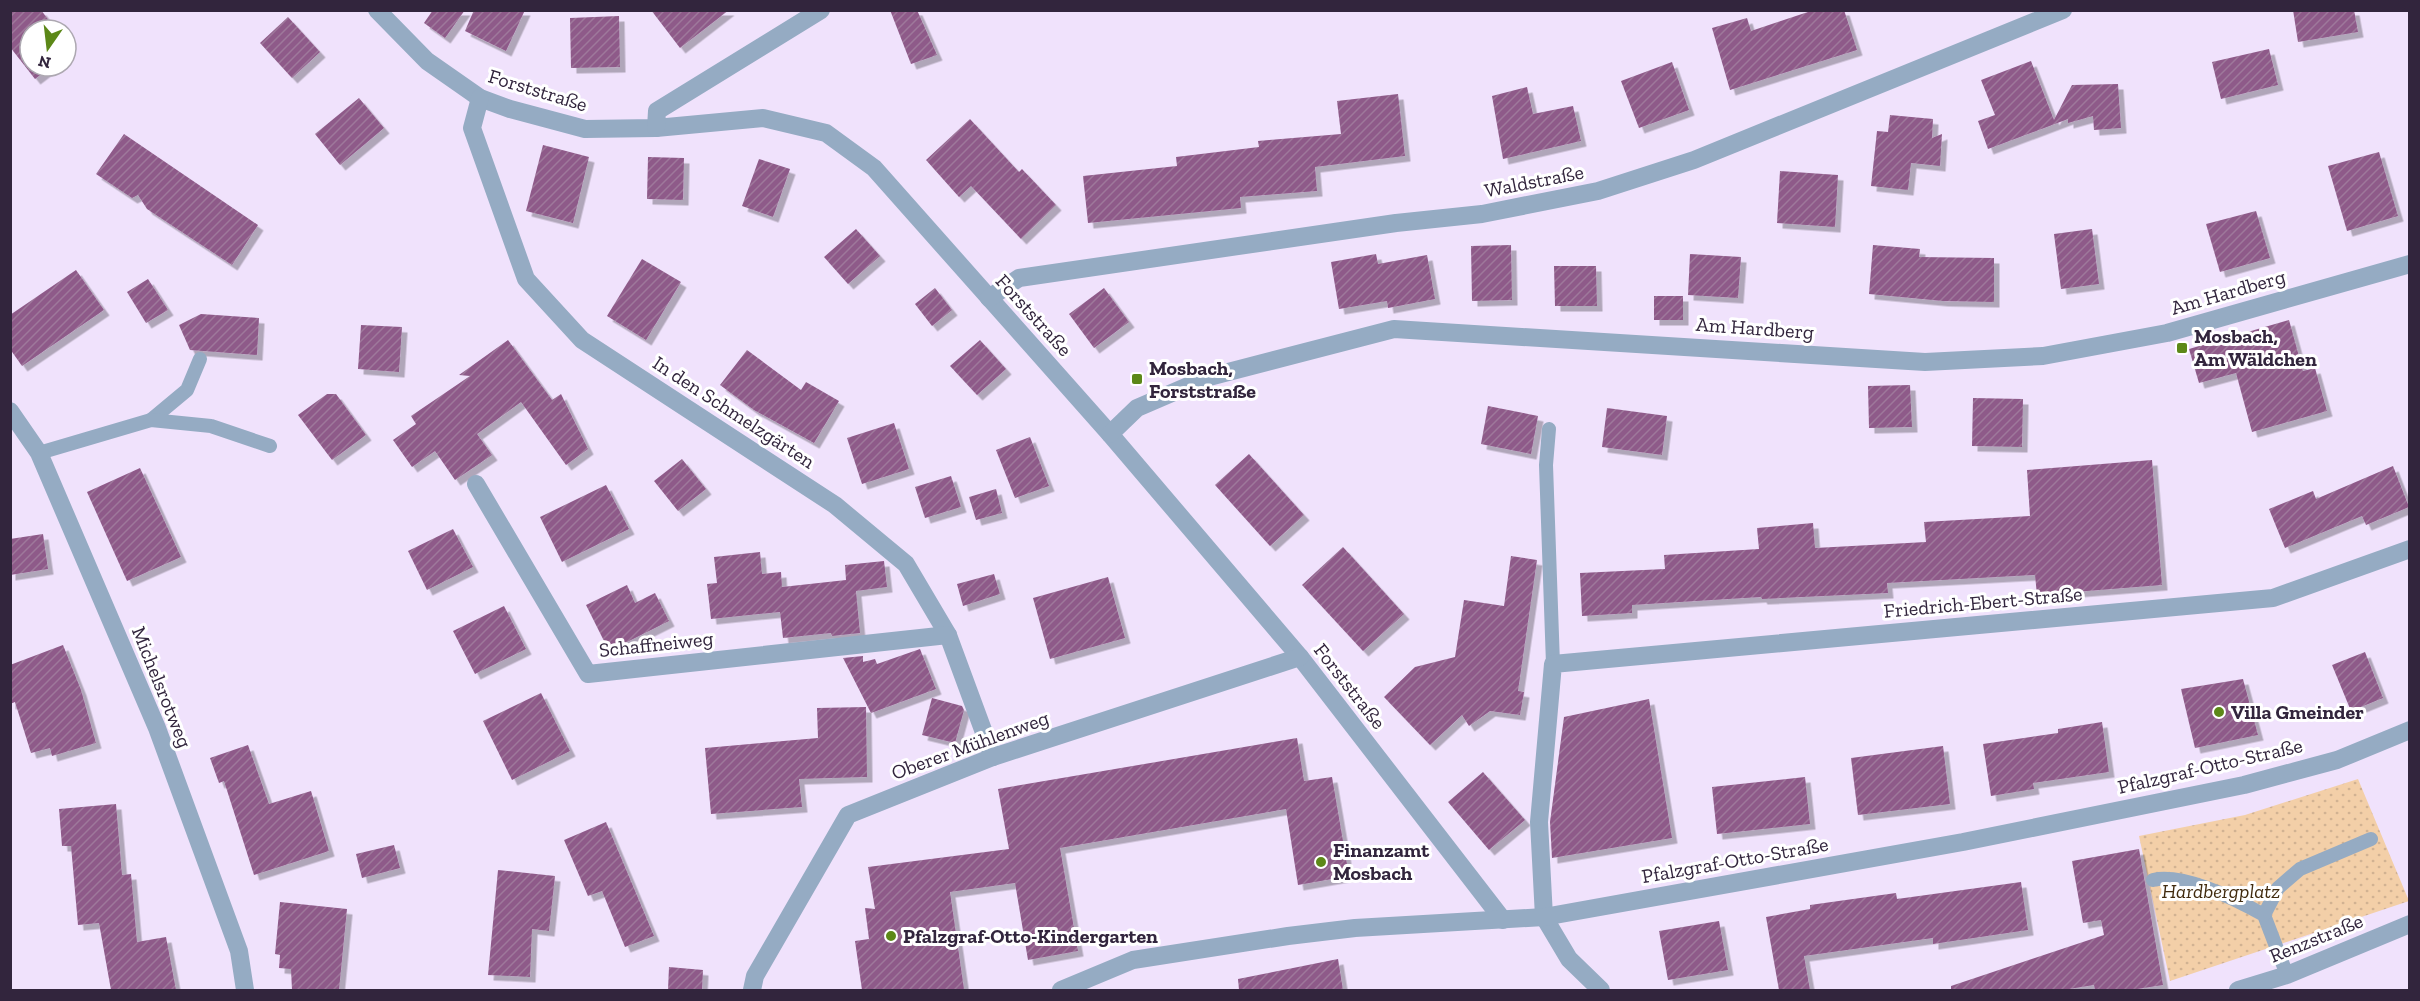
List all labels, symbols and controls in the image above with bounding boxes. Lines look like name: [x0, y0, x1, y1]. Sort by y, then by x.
north arrow: [18, 18, 78, 78]
text: N: [36, 51, 53, 73]
street label: Forststraße: [486, 64, 590, 116]
street label: Waldstraße: [1482, 160, 1586, 202]
street label: Am Hardberg: [2168, 264, 2288, 320]
street label: Forststraße: [991, 269, 1077, 361]
street label: Am Hardberg: [1695, 312, 1815, 344]
place label: Mosbach, Am Wäldchen: [2194, 324, 2317, 371]
marker: Mosbach, Am Wäldchen: [2175, 341, 2189, 355]
street label: In den Schmelzgärten: [648, 351, 820, 474]
place label: Mosbach, Forststraße: [1149, 356, 1256, 403]
marker: Mosbach, Forststraße: [1130, 372, 1144, 386]
street label: Friedrich-Ebert-Straße: [1883, 581, 2083, 623]
street label: Michelsrotweg: [127, 623, 197, 751]
street label: Schaffneiweg: [598, 626, 714, 662]
street label: Forststraße: [1309, 638, 1391, 734]
place label: Villa Gmeinder: [2231, 700, 2364, 724]
street label: Oberer Mühlenweg: [888, 705, 1052, 785]
marker: Villa Gmeinder: [2212, 705, 2226, 719]
street label: Pfalzgraf-Otto-Straße: [2115, 733, 2305, 799]
street label: Pfalzgraf-Otto-Straße: [1640, 832, 1830, 888]
place label: Finanzamt Mosbach: [1333, 838, 1430, 885]
marker: Finanzamt Mosbach: [1314, 855, 1328, 869]
park label: Hardbergplatz: [2162, 879, 2280, 903]
street label: Renzstraße: [2266, 908, 2366, 968]
place label: Pfalzgraf-Otto-Kindergarten: [903, 924, 1158, 948]
marker: Pfalzgraf-Otto-Kindergarten: [884, 929, 898, 943]

